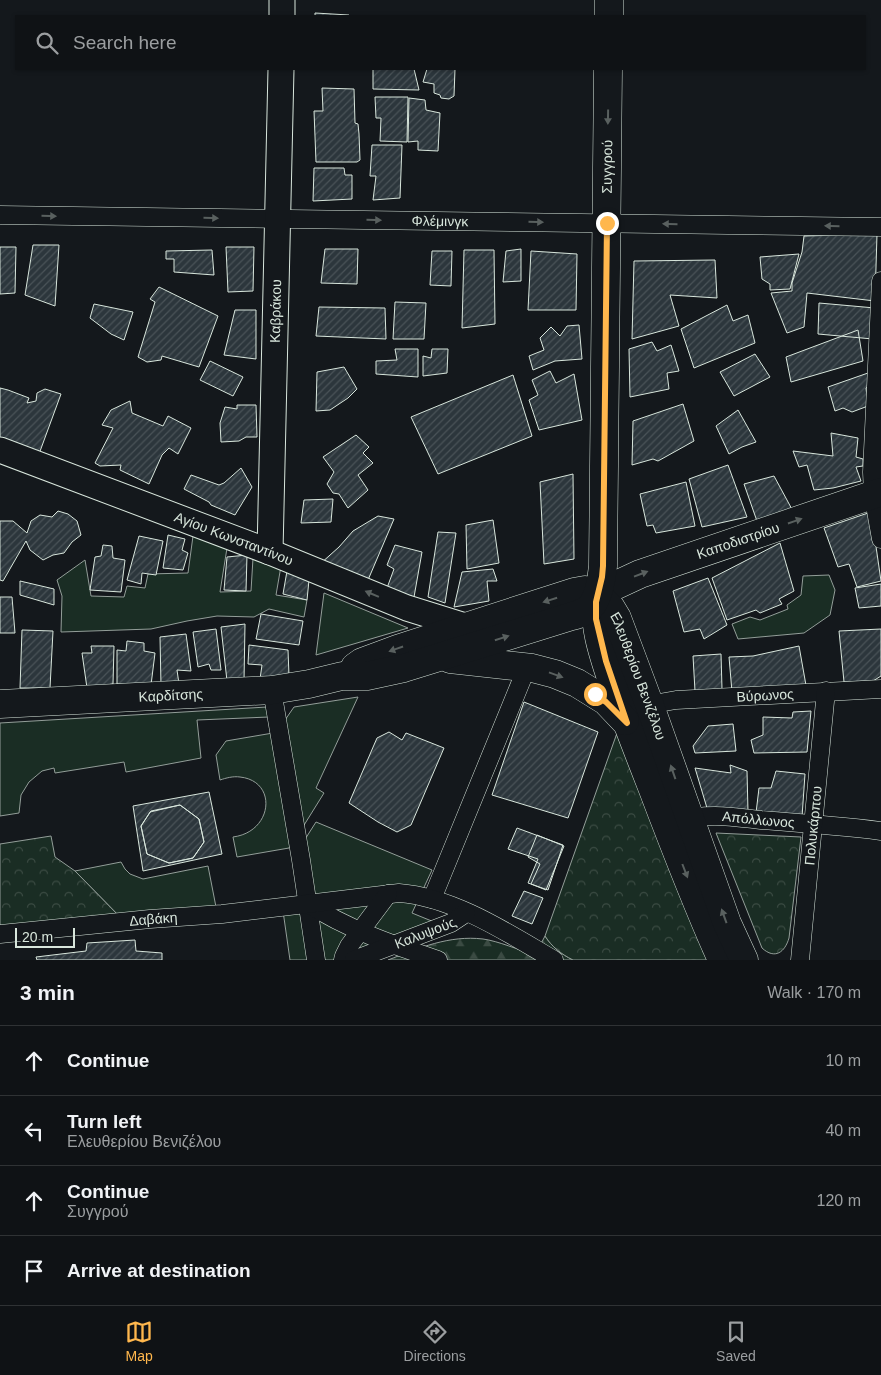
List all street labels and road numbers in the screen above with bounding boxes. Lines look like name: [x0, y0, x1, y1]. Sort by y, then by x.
street label: Συγγρού: [599, 140, 615, 194]
street label: Φλέμινγκ: [412, 213, 469, 229]
street label: Καβράκου: [267, 279, 284, 343]
street label: Αγίου Κωνσταντίνου: [172, 509, 296, 569]
street label: Καποδιστρίου: [695, 519, 781, 562]
street label: Ελευθερίου Βενιζέλου: [607, 609, 669, 742]
street label: Καρδίτσης: [138, 686, 204, 705]
street label: Βύρωνος: [736, 686, 794, 705]
street label: Πολυκάρπου: [801, 785, 825, 866]
street label: Απόλλωνος: [721, 808, 795, 831]
street label: Δαβάκη: [128, 909, 178, 929]
street label: Καλυψούς: [392, 914, 459, 952]

